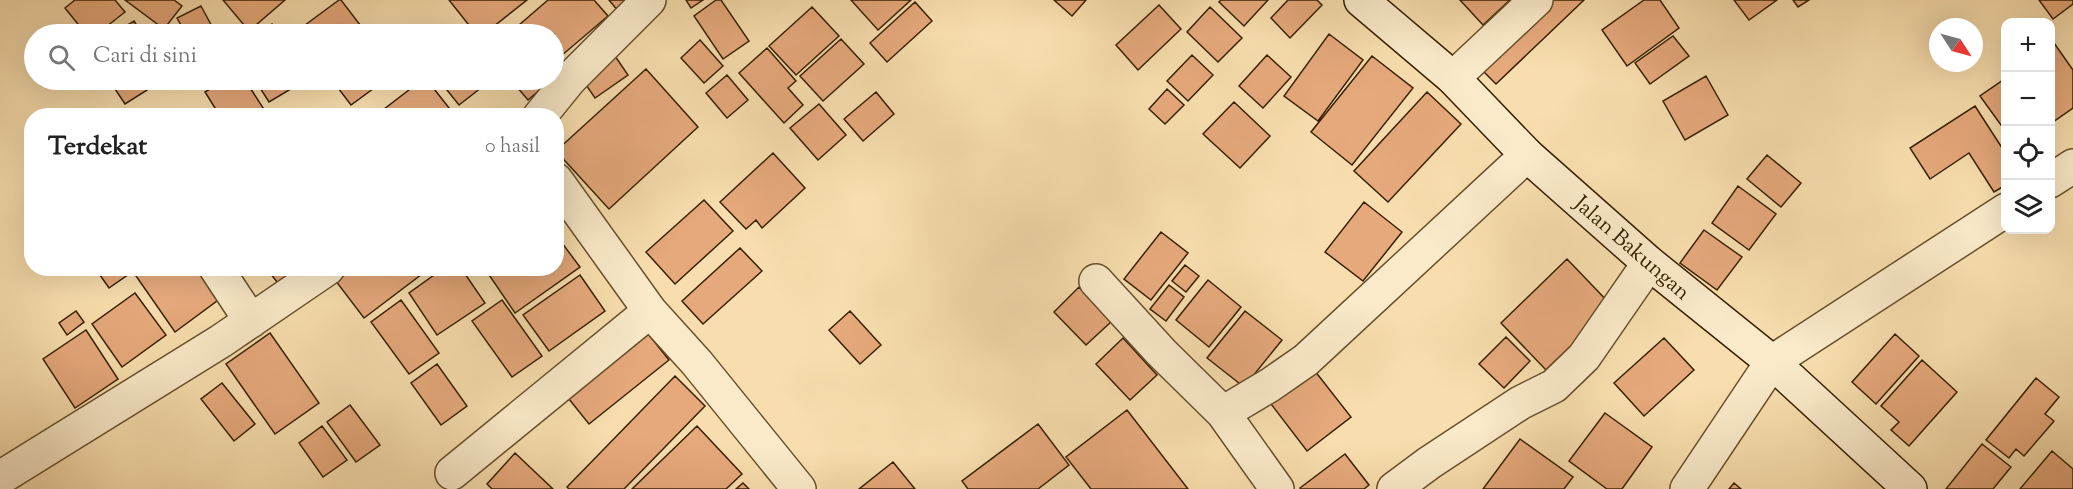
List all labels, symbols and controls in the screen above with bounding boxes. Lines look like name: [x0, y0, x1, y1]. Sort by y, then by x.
north arrow: [1929, 18, 1983, 72]
map controls: [2001, 18, 2055, 234]
button: +: [2001, 18, 2055, 72]
search box: [24, 24, 564, 90]
icon: search: [45, 41, 78, 74]
text: Cari di sini: [93, 41, 197, 73]
button: −: [2001, 72, 2055, 126]
button: locate: [2001, 126, 2055, 180]
text: Terdekat: [48, 129, 147, 166]
text: 0 hasil: [485, 133, 540, 162]
button: layers: [2001, 180, 2055, 234]
street label: Jalan Bakungan: [1565, 189, 1696, 309]

